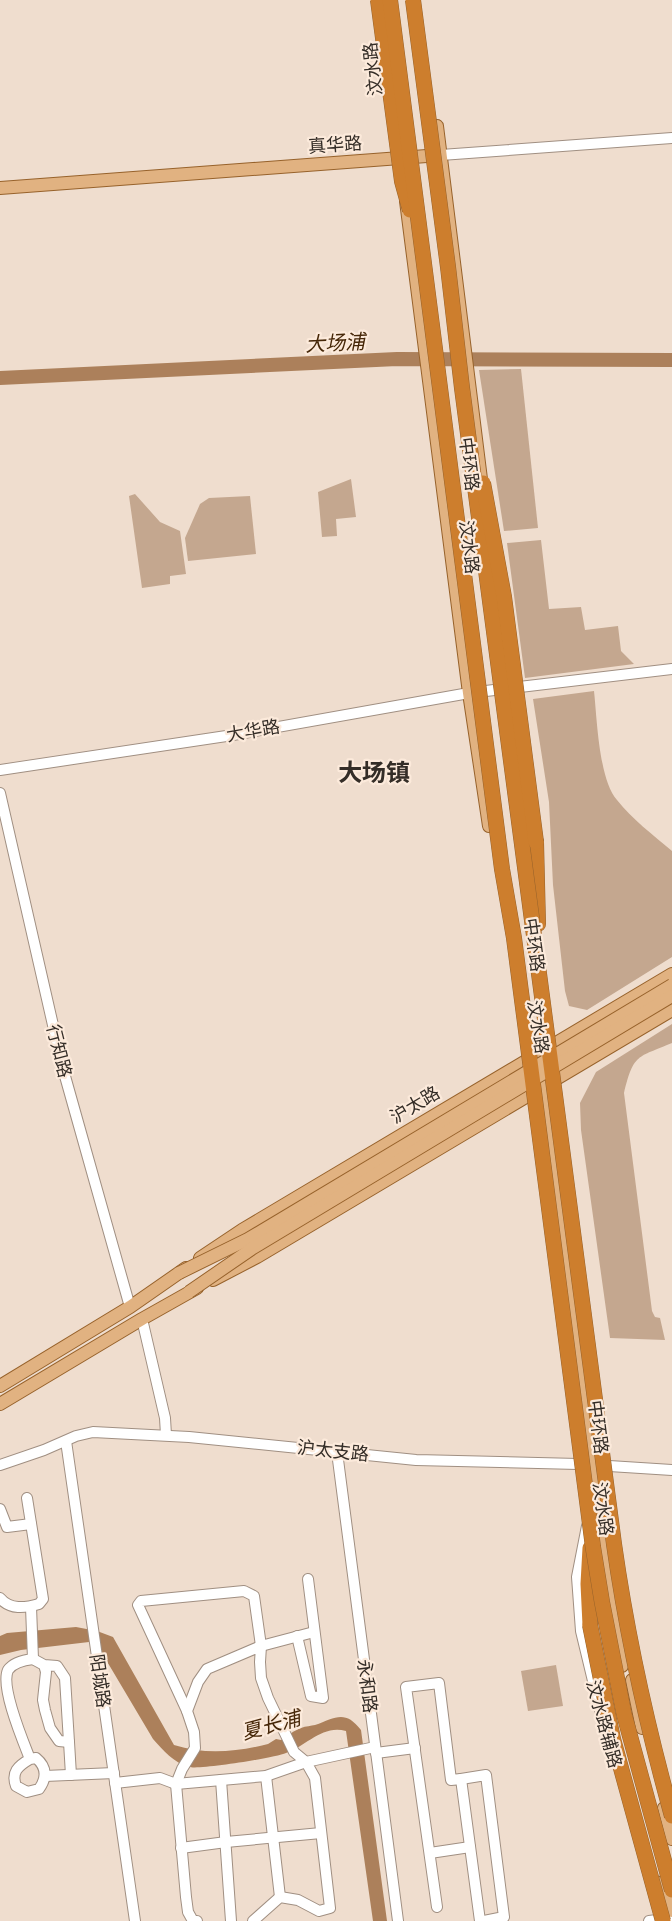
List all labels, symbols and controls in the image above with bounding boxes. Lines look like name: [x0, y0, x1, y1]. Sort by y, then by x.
street label: 汶水路: [357, 41, 388, 97]
street label: 真华路: [307, 130, 363, 159]
water label: 大场浦: [304, 327, 369, 358]
street label: 中环路: [454, 436, 485, 492]
street label: 汶水路: [454, 519, 485, 575]
street label: 大华路: [224, 714, 282, 748]
district label: 大场镇: [338, 756, 410, 788]
street label: 中环路: [518, 916, 551, 973]
street label: 汶水路: [522, 998, 555, 1056]
street label: 行知路: [41, 1022, 78, 1080]
street label: 沪太路: [385, 1080, 444, 1129]
street label: 中环路: [583, 1399, 614, 1455]
street label: 沪太支路: [296, 1434, 370, 1467]
street label: 汶水路: [587, 1480, 620, 1537]
street label: 阳城路: [84, 1652, 117, 1709]
street label: 永和路: [352, 1658, 383, 1714]
street label: 汶水路辅路: [581, 1677, 628, 1771]
water label: 夏长浦: [238, 1703, 306, 1745]

